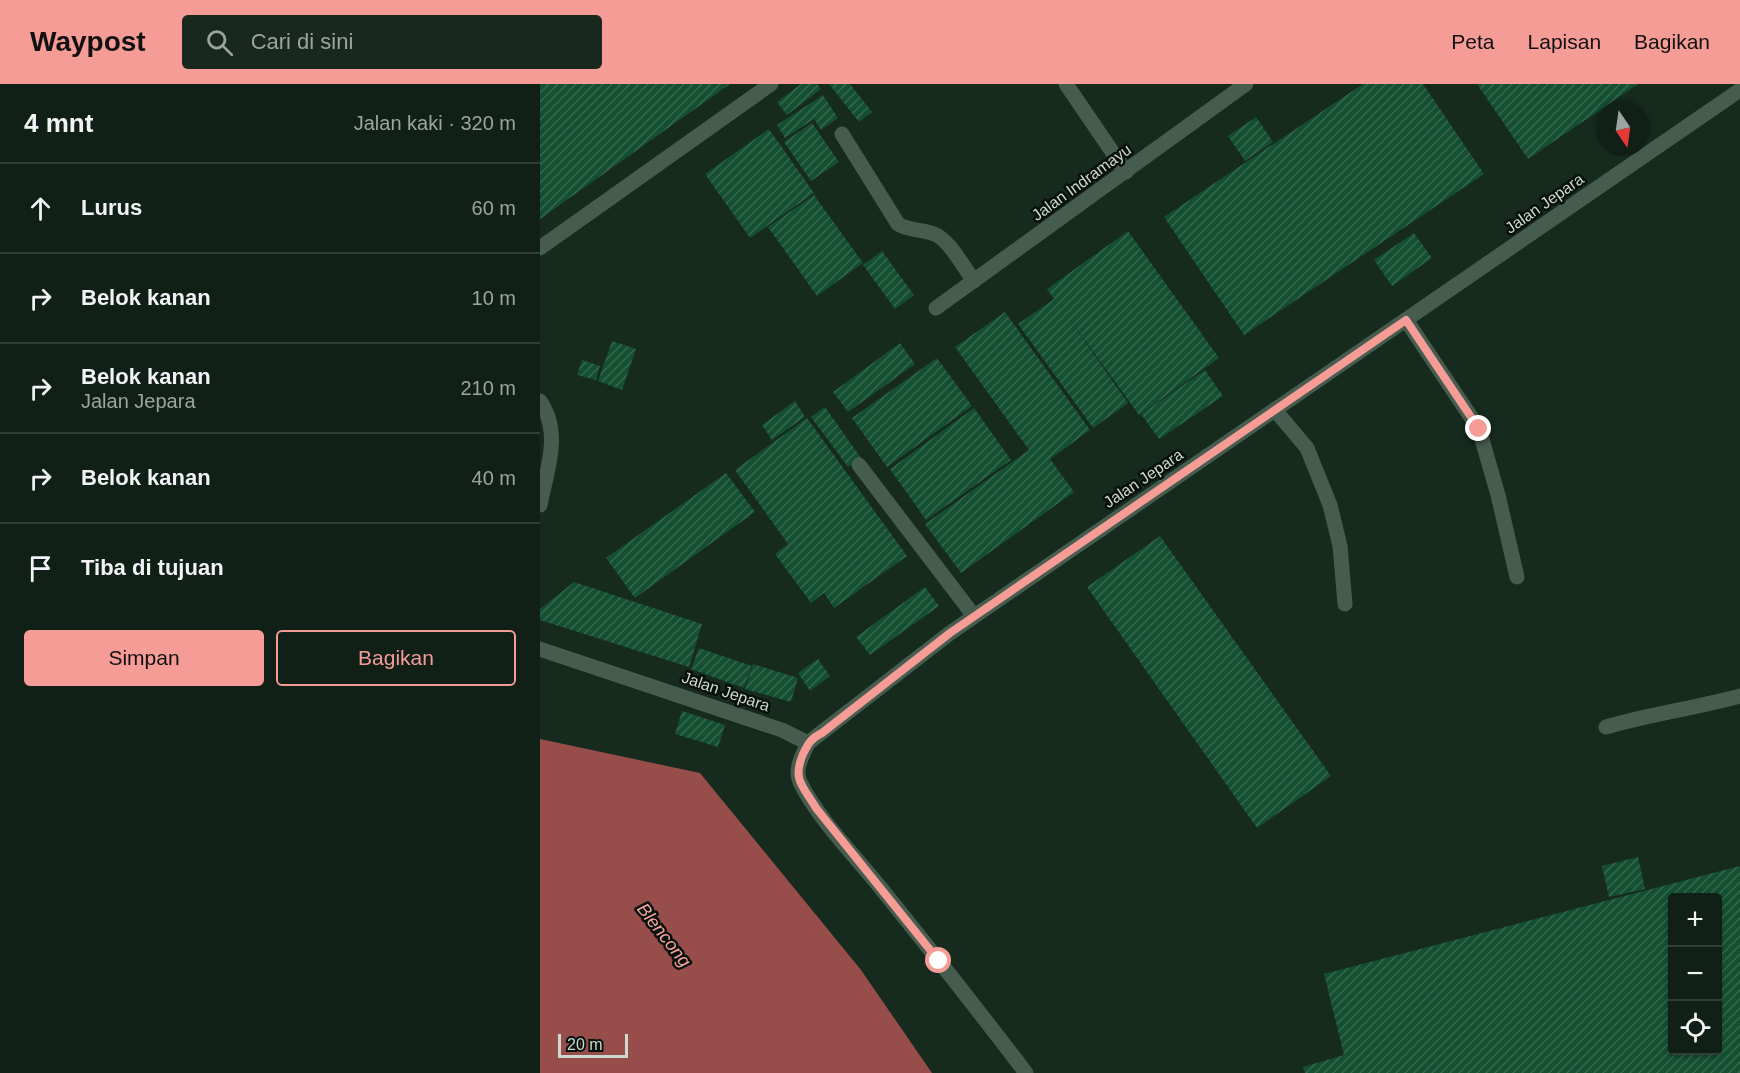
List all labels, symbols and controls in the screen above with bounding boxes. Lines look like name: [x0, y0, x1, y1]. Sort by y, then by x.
search box: [182, 15, 602, 69]
text: Waypost: [30, 26, 146, 57]
icon: search: [203, 26, 236, 59]
text: Cari di sini: [251, 29, 353, 54]
text: Peta: [1451, 30, 1495, 53]
text: Lapisan: [1528, 30, 1601, 53]
text: Bagikan: [1634, 30, 1710, 53]
north arrow: [1596, 102, 1650, 156]
text: 4 mnt: [24, 108, 93, 138]
text: Jalan kaki · 320 m: [354, 112, 516, 134]
street label: Jalan Indramayu: [1028, 141, 1134, 224]
street label: Jalan Jepara: [1502, 170, 1587, 237]
icon: ahead: [24, 192, 57, 225]
text: Lurus: [81, 195, 142, 220]
text: 60 m: [472, 197, 516, 219]
icon: right: [24, 282, 57, 315]
text: Belok kanan: [81, 285, 211, 310]
text: 10 m: [472, 287, 516, 309]
text: Belok kanan: [81, 364, 211, 389]
icon: right: [24, 372, 57, 405]
text: 210 m: [460, 377, 516, 399]
text: Jalan Jepara: [81, 390, 196, 412]
route end: [1465, 415, 1491, 441]
street label: Jalan Jepara: [1101, 446, 1186, 511]
icon: right: [24, 462, 57, 495]
text: Belok kanan: [81, 465, 211, 490]
text: 40 m: [472, 467, 516, 489]
icon: arrive: [24, 552, 57, 585]
text: Tiba di tujuan: [81, 555, 224, 580]
button: Simpan: [24, 630, 264, 686]
button: Bagikan: [276, 630, 516, 686]
street label: Jalan Jepara: [680, 669, 772, 714]
map controls: [1668, 893, 1722, 1055]
button: +: [1668, 893, 1722, 947]
water label: Blencong: [633, 899, 695, 971]
route start: [925, 947, 951, 973]
button: −: [1668, 947, 1722, 1001]
button: locate: [1668, 1001, 1722, 1055]
scale bar: [558, 1031, 628, 1058]
text: 20 m: [567, 1036, 603, 1053]

